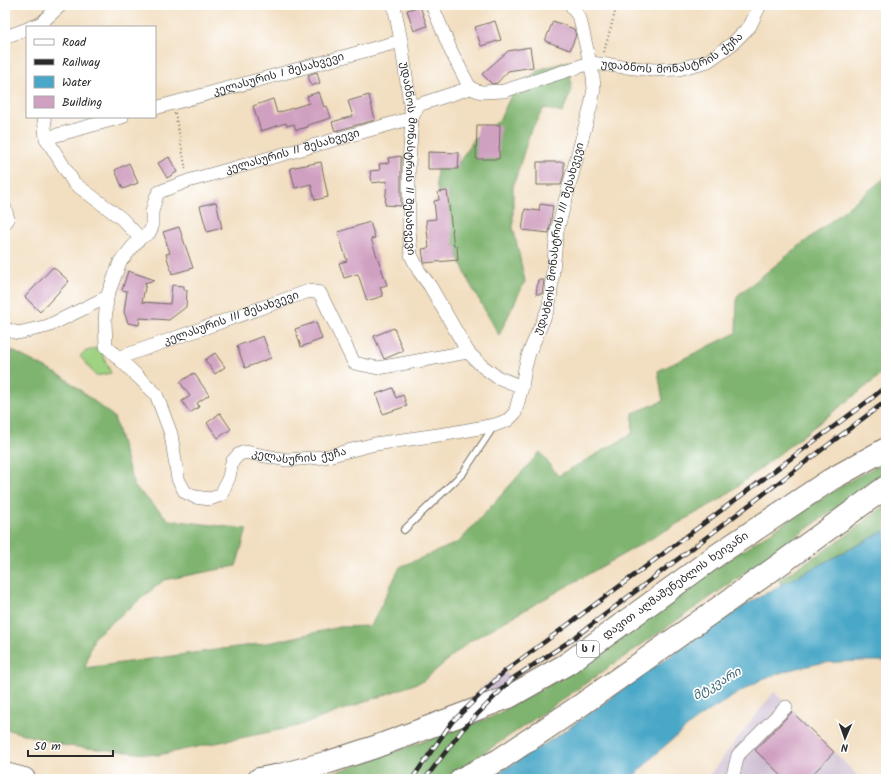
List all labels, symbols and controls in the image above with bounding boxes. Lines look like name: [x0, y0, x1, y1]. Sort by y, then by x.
legend: [26, 26, 156, 118]
street label: უდაბნოს მონასტრის ქუჩა: [600, 28, 748, 79]
text: Road: [62, 33, 87, 52]
street label: კელასურის I შესახვევი: [211, 48, 346, 101]
text: Railway: [62, 53, 100, 72]
street label: უდაბნოს მონასტრის II შესახვევი: [395, 61, 421, 256]
text: Water: [62, 73, 92, 92]
text: Building: [62, 93, 102, 112]
street label: კელასურის II შესახვევი: [223, 124, 362, 179]
street label: უდაბნოს მონასტრის III შესახვევი: [529, 140, 590, 338]
street label: კელასურის III შესახვევი: [161, 286, 301, 350]
street label: კელასურის ქუჩა: [250, 443, 348, 469]
street label: დავით აღმაშენებლის ხეივანი: [599, 527, 752, 644]
road number: ს 1: [577, 641, 599, 657]
water label: მტკვარი: [689, 662, 746, 705]
north arrow: [825, 718, 865, 758]
scale bar: [28, 732, 113, 758]
text: 50 m: [34, 737, 61, 756]
text: N: [841, 738, 848, 756]

